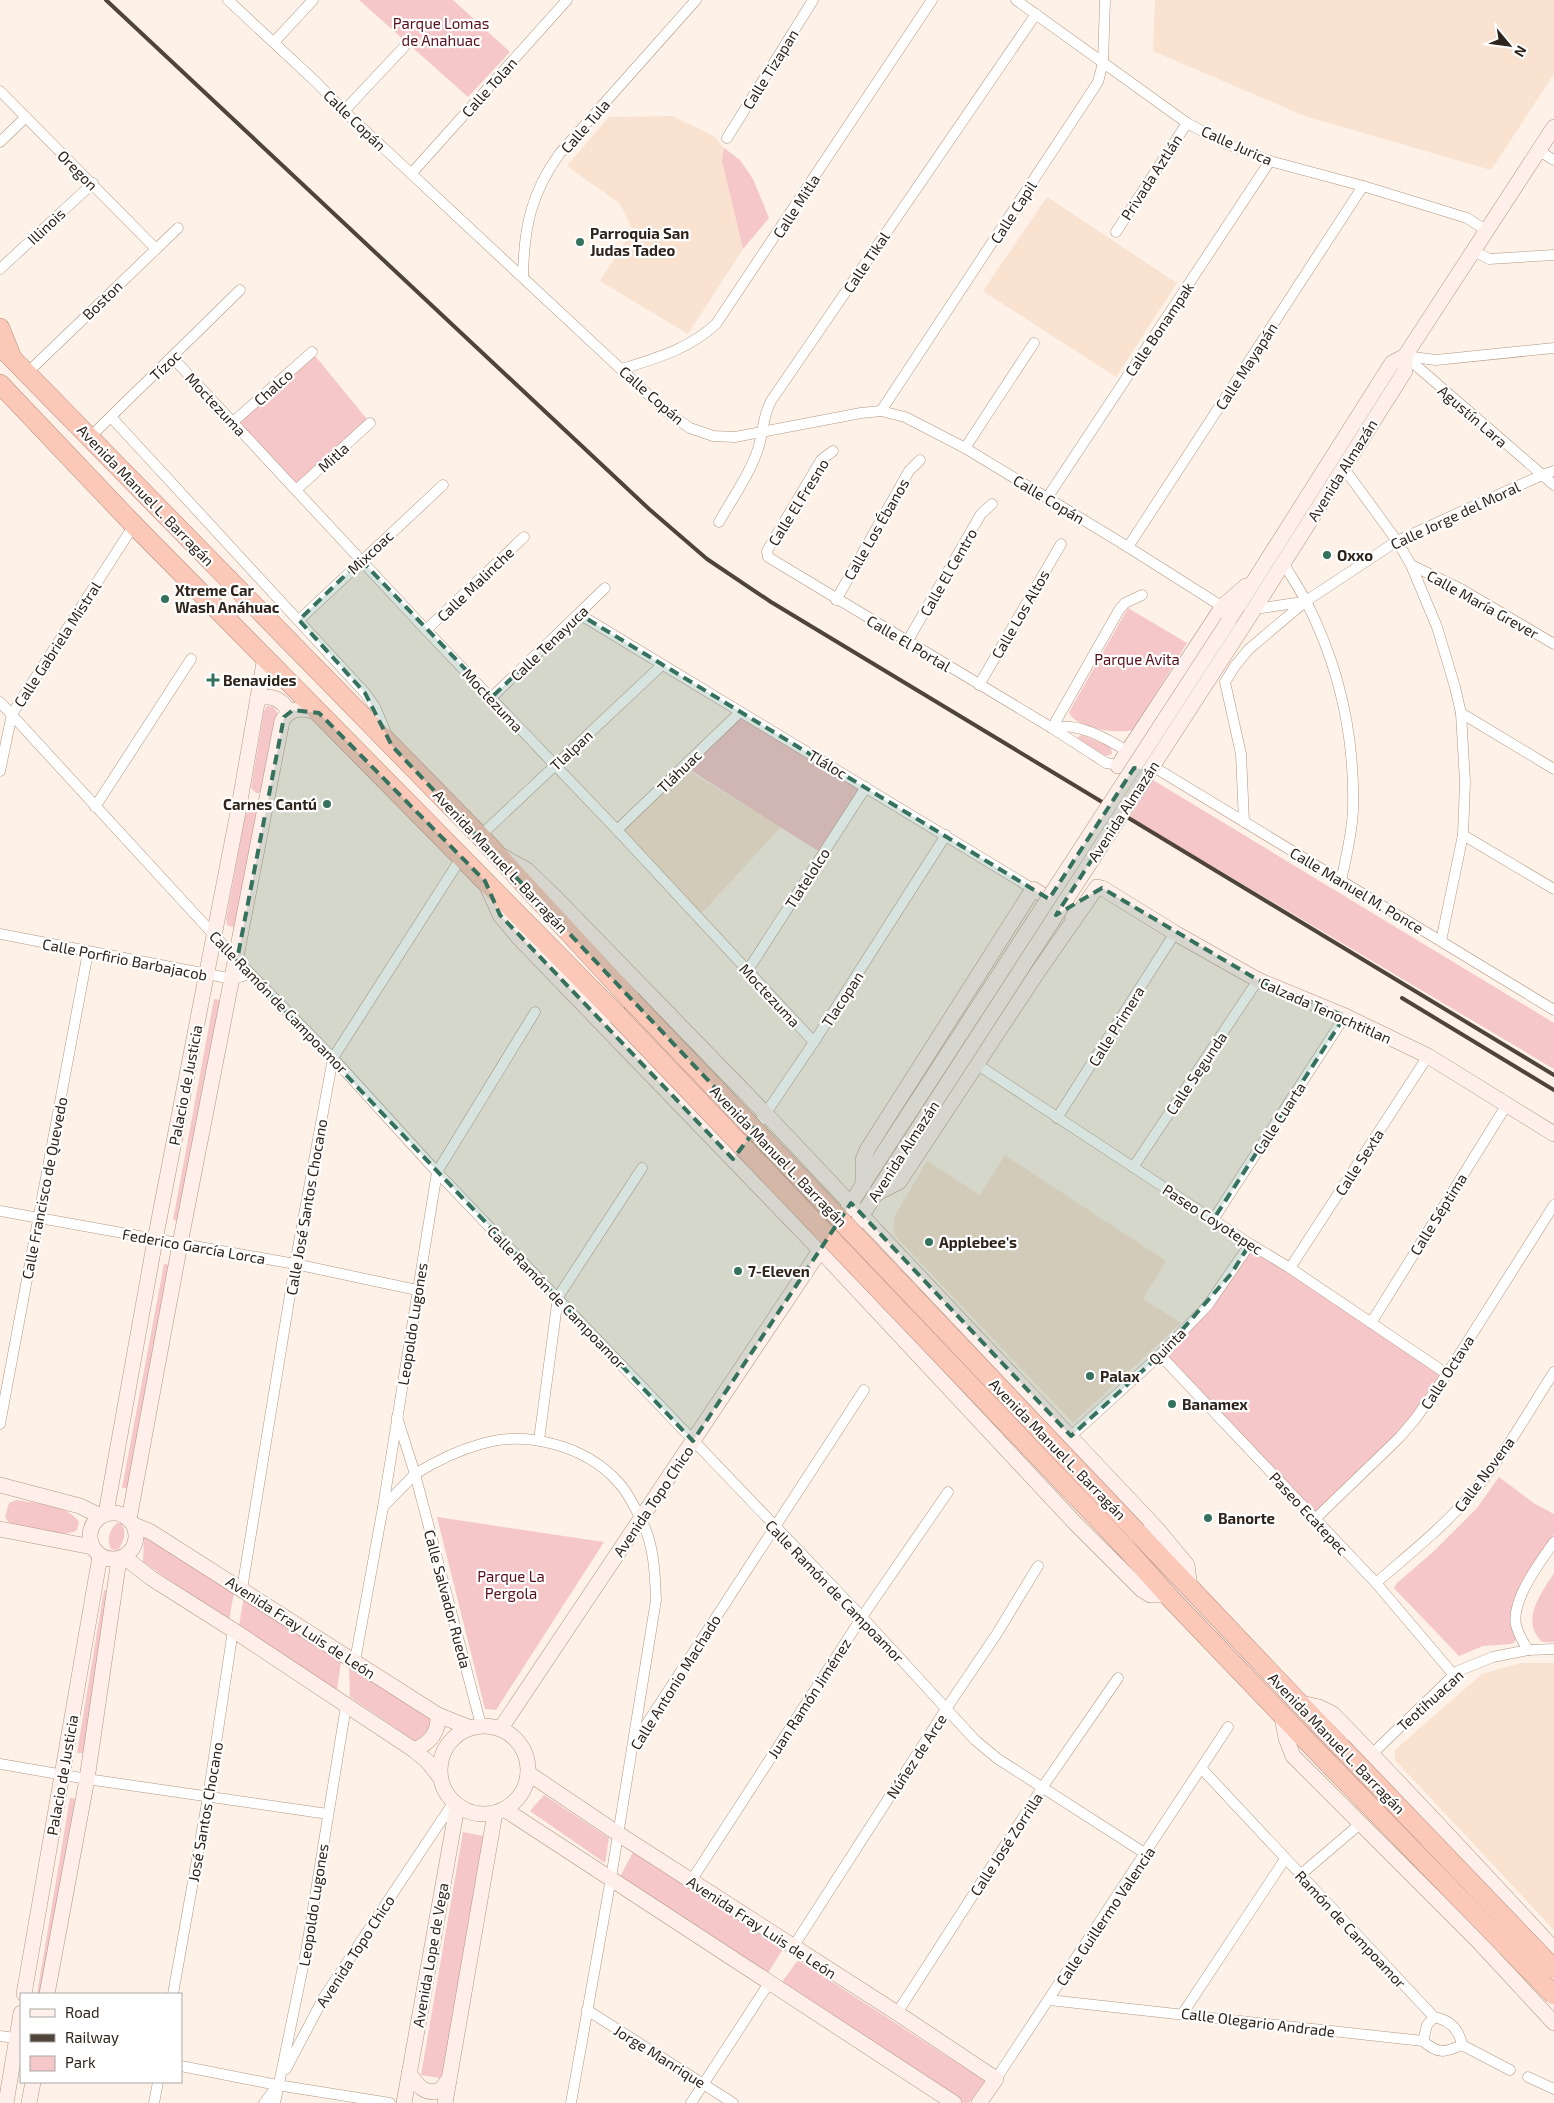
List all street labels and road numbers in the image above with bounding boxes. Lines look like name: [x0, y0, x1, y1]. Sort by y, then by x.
street label: Calle Tizapan: [738, 26, 802, 112]
street label: Calle Tolan: [458, 54, 520, 120]
street label: Calle Copán: [320, 86, 390, 154]
street label: Calle Tula: [557, 95, 613, 157]
street label: Calle Jurica: [1199, 121, 1275, 169]
street label: Privada Aztlán: [1117, 131, 1185, 223]
street label: Oregon: [54, 146, 102, 194]
street label: Calle Mitla: [769, 171, 823, 241]
street label: Calle Capil: [986, 177, 1040, 247]
street label: Illinois: [23, 204, 69, 248]
street label: Calle Tikal: [839, 228, 893, 296]
street label: Boston: [78, 277, 126, 323]
street label: Calle Bonampak: [1121, 278, 1197, 379]
street label: Calle Mayapán: [1211, 319, 1281, 413]
street label: Tízoc: [146, 346, 184, 384]
street label: Calle Copán: [616, 362, 688, 428]
street label: Chalco: [250, 365, 296, 409]
street label: Moctezuma: [182, 368, 250, 440]
street label: Agustín Lara: [1435, 381, 1511, 451]
street label: Avenida Almazán: [1303, 416, 1381, 524]
street label: Avenida Manuel L. Barragán: [74, 421, 218, 569]
street label: Mitla: [314, 439, 352, 475]
street label: Calle El Fresno: [764, 455, 832, 549]
street label: Calle Copán: [1010, 471, 1088, 527]
street label: Calle Los Ébanos: [840, 475, 912, 583]
street label: Calle Jorge del Moral: [1388, 477, 1523, 553]
street label: Calle El Centro: [916, 525, 980, 619]
street label: Mixcoac: [343, 526, 397, 578]
street label: Calle Malinche: [433, 543, 517, 625]
street label: Calle Los Altos: [987, 566, 1053, 662]
street label: Calle María Grever: [1424, 566, 1542, 642]
street label: Calle Gabriela Mistral: [10, 577, 105, 710]
street label: Calle Tenayuca: [506, 601, 592, 685]
street label: Calle El Portal: [864, 611, 955, 675]
street label: Moctezuma: [459, 664, 527, 736]
street label: Tlalpan: [546, 726, 596, 774]
street label: Tláhuac: [653, 746, 705, 796]
street label: Tláloc: [805, 746, 851, 782]
street label: Avenida Almazán: [1084, 757, 1162, 865]
street label: Avenida Manuel L. Barragán: [430, 786, 572, 936]
street label: Calle Manuel M. Ponce: [1287, 843, 1427, 937]
street label: Tlatelolco: [781, 844, 833, 912]
street label: Calle Ramón de Campoamor: [206, 927, 352, 1077]
street label: Calle Porfirio Barbajacob: [41, 934, 209, 985]
street label: Moctezuma: [736, 959, 804, 1031]
street label: Tlacopan: [817, 968, 867, 1030]
street label: Calzada Tenochtitlan: [1258, 973, 1394, 1047]
street label: Calle Primera: [1084, 983, 1148, 1069]
street label: Palacio de Justicia: [164, 1023, 206, 1147]
street label: Calle Segunda: [1162, 1028, 1230, 1118]
street label: Calle Cuarta: [1249, 1079, 1309, 1157]
street label: Avenida Manuel L. Barragán: [707, 1082, 851, 1230]
street label: Calle Francisco de Quevedo: [17, 1095, 71, 1281]
street label: Avenida Almazán: [864, 1097, 942, 1205]
street label: Calle José Santos Chocano: [282, 1117, 330, 1297]
street label: Calle Sexta: [1331, 1125, 1387, 1199]
street label: Calle Séptima: [1406, 1170, 1470, 1258]
street label: Paseo Coyotepec: [1160, 1180, 1266, 1258]
street label: Calle Ramón de Campoamor: [484, 1222, 630, 1372]
street label: Federico García Lorca: [121, 1225, 267, 1267]
street label: Leopoldo Lugones: [393, 1261, 431, 1387]
street label: Quinta: [1145, 1324, 1190, 1369]
street label: Calle Octava: [1416, 1332, 1478, 1412]
street label: Avenida Manuel L. Barragán: [986, 1375, 1130, 1523]
street label: Calle Novena: [1450, 1433, 1518, 1515]
street label: Avenida Topo Chico: [609, 1442, 697, 1560]
street label: Paseo Ecatepec: [1266, 1468, 1352, 1558]
street label: Calle Ramón de Campoamor: [762, 1516, 908, 1666]
street label: Calle Salvador Rueda: [421, 1528, 475, 1670]
street label: Avenida Fray Luis de León: [223, 1572, 379, 1682]
street label: Calle Antonio Machado: [626, 1611, 724, 1753]
street label: Juan Ramón Jiménez: [764, 1635, 854, 1761]
street label: Teotihuacan: [1393, 1666, 1467, 1734]
street label: Avenida Manuel L. Barragán: [1265, 1669, 1409, 1817]
street label: Núñez de Arce: [882, 1710, 950, 1802]
street label: Palacio de Justicia: [43, 1713, 81, 1837]
street label: José Santos Chocano: [184, 1741, 226, 1883]
street label: Calle José Zorrilla: [966, 1789, 1046, 1899]
street label: Leopoldo Lugones: [294, 1842, 332, 1968]
street label: Calle Guillermo Valencia: [1052, 1843, 1158, 1989]
street label: Ramón de Campoamor: [1292, 1866, 1410, 1992]
street label: Avenida Fray Luis de León: [684, 1872, 840, 1982]
street label: Avenida Lope de Vega: [408, 1881, 452, 2029]
street label: Avenida Topo Chico: [312, 1892, 398, 2010]
street label: Calle Olegario Andrade: [1180, 2004, 1336, 2040]
street label: Jorge Manrique: [611, 2021, 709, 2091]

